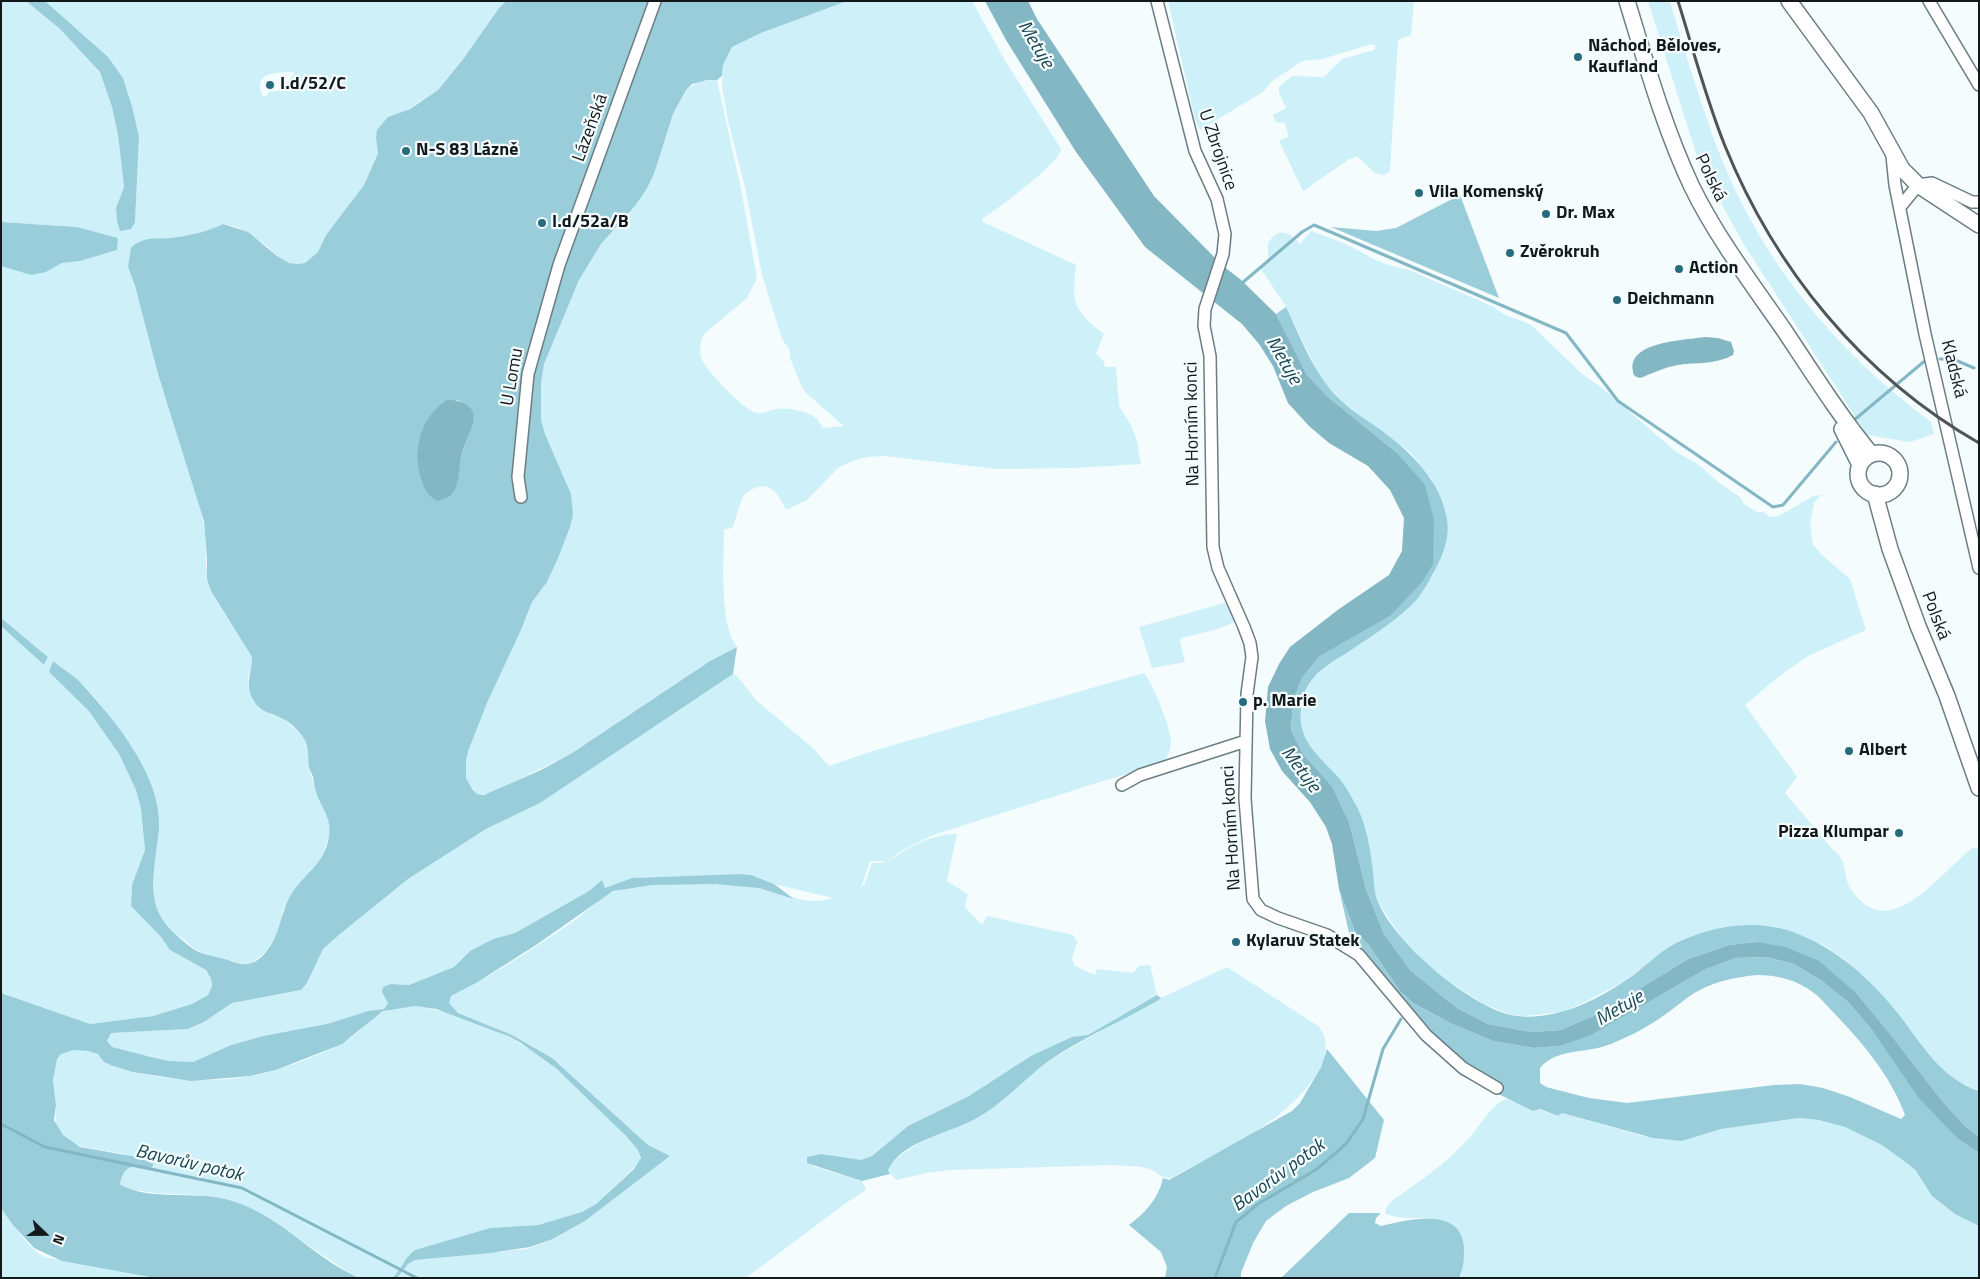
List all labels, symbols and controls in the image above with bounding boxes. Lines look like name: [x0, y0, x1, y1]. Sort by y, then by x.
water label: Metuje: [1012, 17, 1058, 73]
place label: Náchod, Běloves, Kaufland: [1588, 36, 1722, 78]
marker: Náchod, Běloves, Kaufland: [1572, 51, 1584, 63]
place label: I.d/52/C: [280, 74, 346, 96]
marker: I.d/52/C: [264, 79, 276, 91]
street label: Lázeňská: [569, 91, 613, 165]
street label: U Zbrojnice: [1193, 106, 1241, 194]
place label: N-S 83 Lázně: [416, 140, 518, 162]
marker: N-S 83 Lázně: [400, 145, 412, 157]
street label: Polská: [1689, 151, 1731, 205]
place label: Vila Komenský: [1429, 182, 1543, 204]
marker: Vila Komenský: [1413, 187, 1425, 199]
place label: Dr. Max: [1556, 203, 1615, 225]
marker: Dr. Max: [1540, 208, 1552, 220]
place label: I.d/52a/B: [552, 212, 629, 234]
marker: I.d/52a/B: [536, 217, 548, 229]
place label: Zvěrokruh: [1520, 242, 1600, 264]
marker: Zvěrokruh: [1504, 247, 1516, 259]
place label: Action: [1689, 258, 1738, 280]
marker: Action: [1673, 263, 1685, 275]
place label: Deichmann: [1627, 289, 1714, 311]
marker: Deichmann: [1611, 294, 1623, 306]
water label: Metuje: [1260, 333, 1306, 389]
street label: Kladská: [1935, 338, 1971, 400]
street label: U Lomu: [497, 346, 529, 408]
street label: Na Horním konci: [1181, 361, 1205, 487]
street label: Polská: [1916, 589, 1954, 643]
place label: p. Marie: [1253, 691, 1317, 713]
marker: p. Marie: [1237, 696, 1249, 708]
place label: Albert: [1859, 740, 1907, 762]
water label: Metuje: [1275, 742, 1325, 798]
marker: Albert: [1843, 745, 1855, 757]
street label: Na Horním konci: [1218, 765, 1246, 891]
place label: Pizza Klumpar: [1778, 822, 1889, 844]
marker: Pizza Klumpar: [1893, 827, 1905, 839]
place label: Kylaruv Statek: [1246, 931, 1359, 953]
marker: Kylaruv Statek: [1230, 936, 1242, 948]
water label: Metuje: [1592, 986, 1648, 1032]
water label: Bavorův potok: [1228, 1135, 1330, 1217]
water label: Bavorův potok: [133, 1141, 245, 1187]
north arrow: [20, 1209, 70, 1259]
text: N: [48, 1231, 71, 1248]

